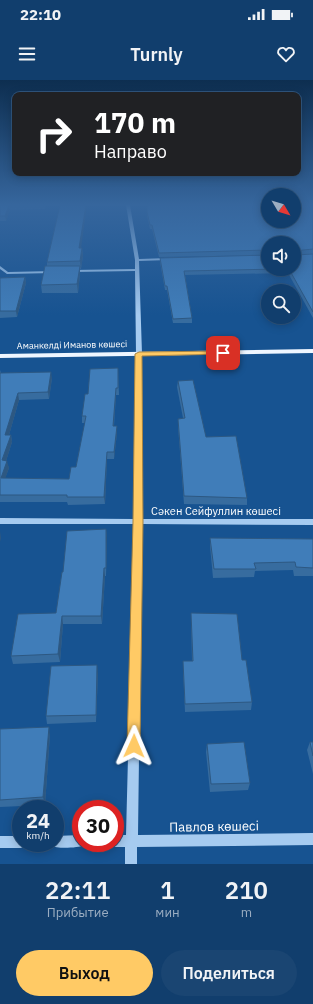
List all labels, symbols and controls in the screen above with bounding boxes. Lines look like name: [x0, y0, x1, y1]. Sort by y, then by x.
text: 22:10: [20, 5, 61, 24]
icon: menu: [16, 43, 38, 65]
text: Turnly: [130, 43, 183, 66]
icon: heart: [275, 43, 297, 65]
text: 170 m: [94, 104, 176, 141]
icon: right: [28, 108, 80, 160]
text: Направо: [94, 140, 167, 163]
north arrow: [261, 188, 301, 228]
map controls: [261, 188, 301, 324]
button: sound: [261, 236, 301, 276]
button: search: [261, 284, 301, 324]
pin: [206, 336, 240, 370]
street label: Аманкелді Иманов көшесі: [17, 338, 127, 351]
icon: arrive: [212, 342, 234, 364]
street label: Сәкен Сейфуллин көшесі: [151, 504, 281, 518]
position arrow: [113, 725, 155, 767]
speed limit sign: 30: [72, 800, 124, 852]
text: 24: [26, 807, 50, 834]
street label: Павлов көшесі: [169, 817, 259, 836]
text: km/h: [26, 829, 50, 842]
text: 22:11: [45, 874, 110, 906]
text: 1: [160, 874, 175, 906]
text: 210: [225, 874, 268, 906]
text: Прибытие: [47, 904, 109, 921]
text: мин: [155, 904, 180, 921]
text: m: [241, 904, 252, 921]
button: Выход: [16, 950, 153, 996]
button: Поделиться: [161, 950, 297, 996]

